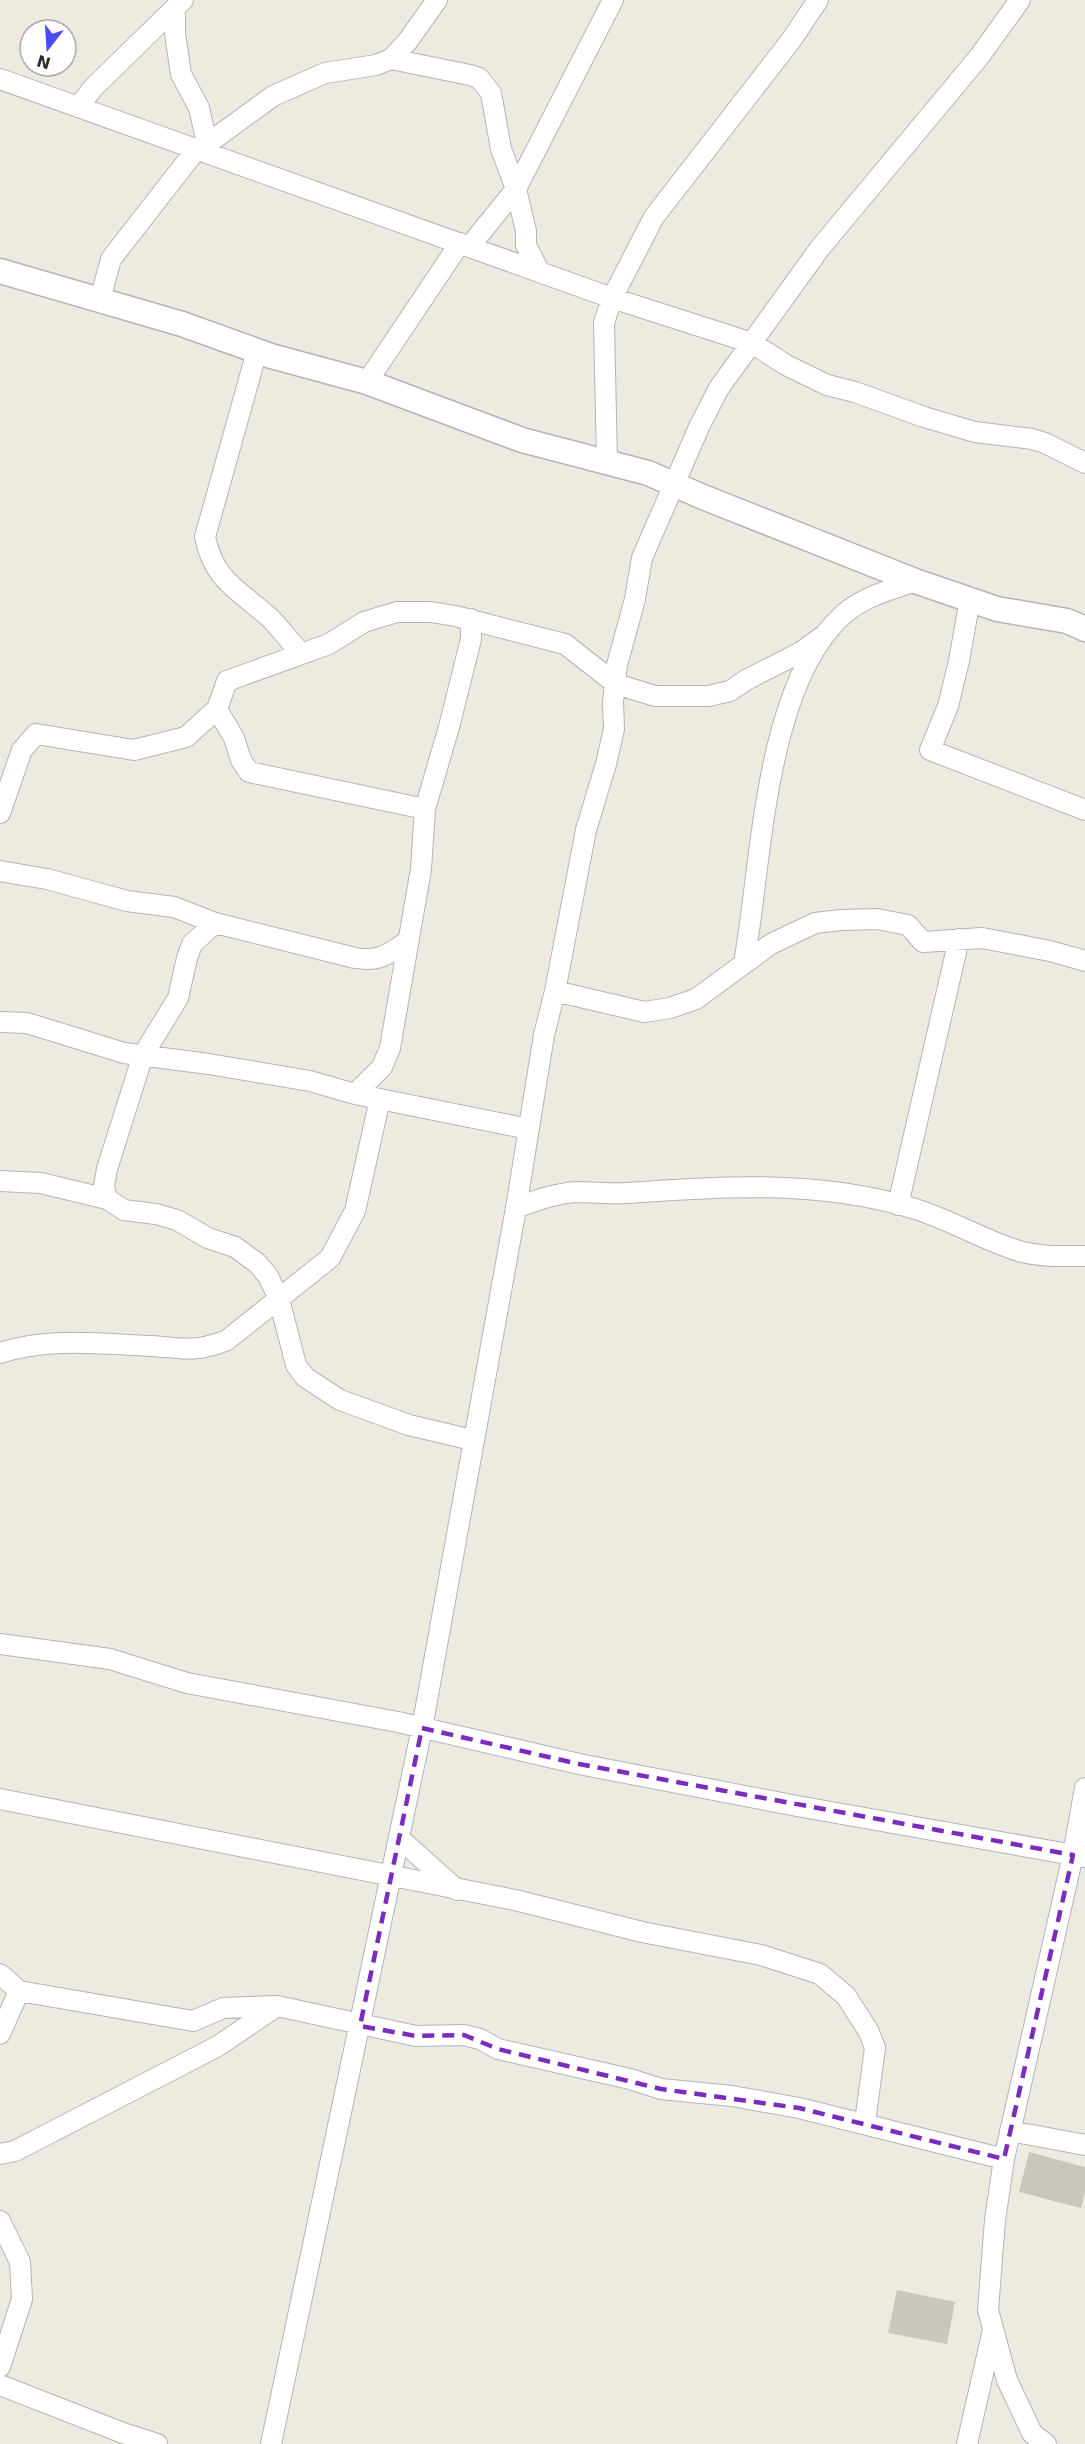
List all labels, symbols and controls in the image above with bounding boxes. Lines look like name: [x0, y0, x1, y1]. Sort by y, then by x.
north arrow: [18, 18, 78, 78]
text: N: [35, 51, 53, 73]

